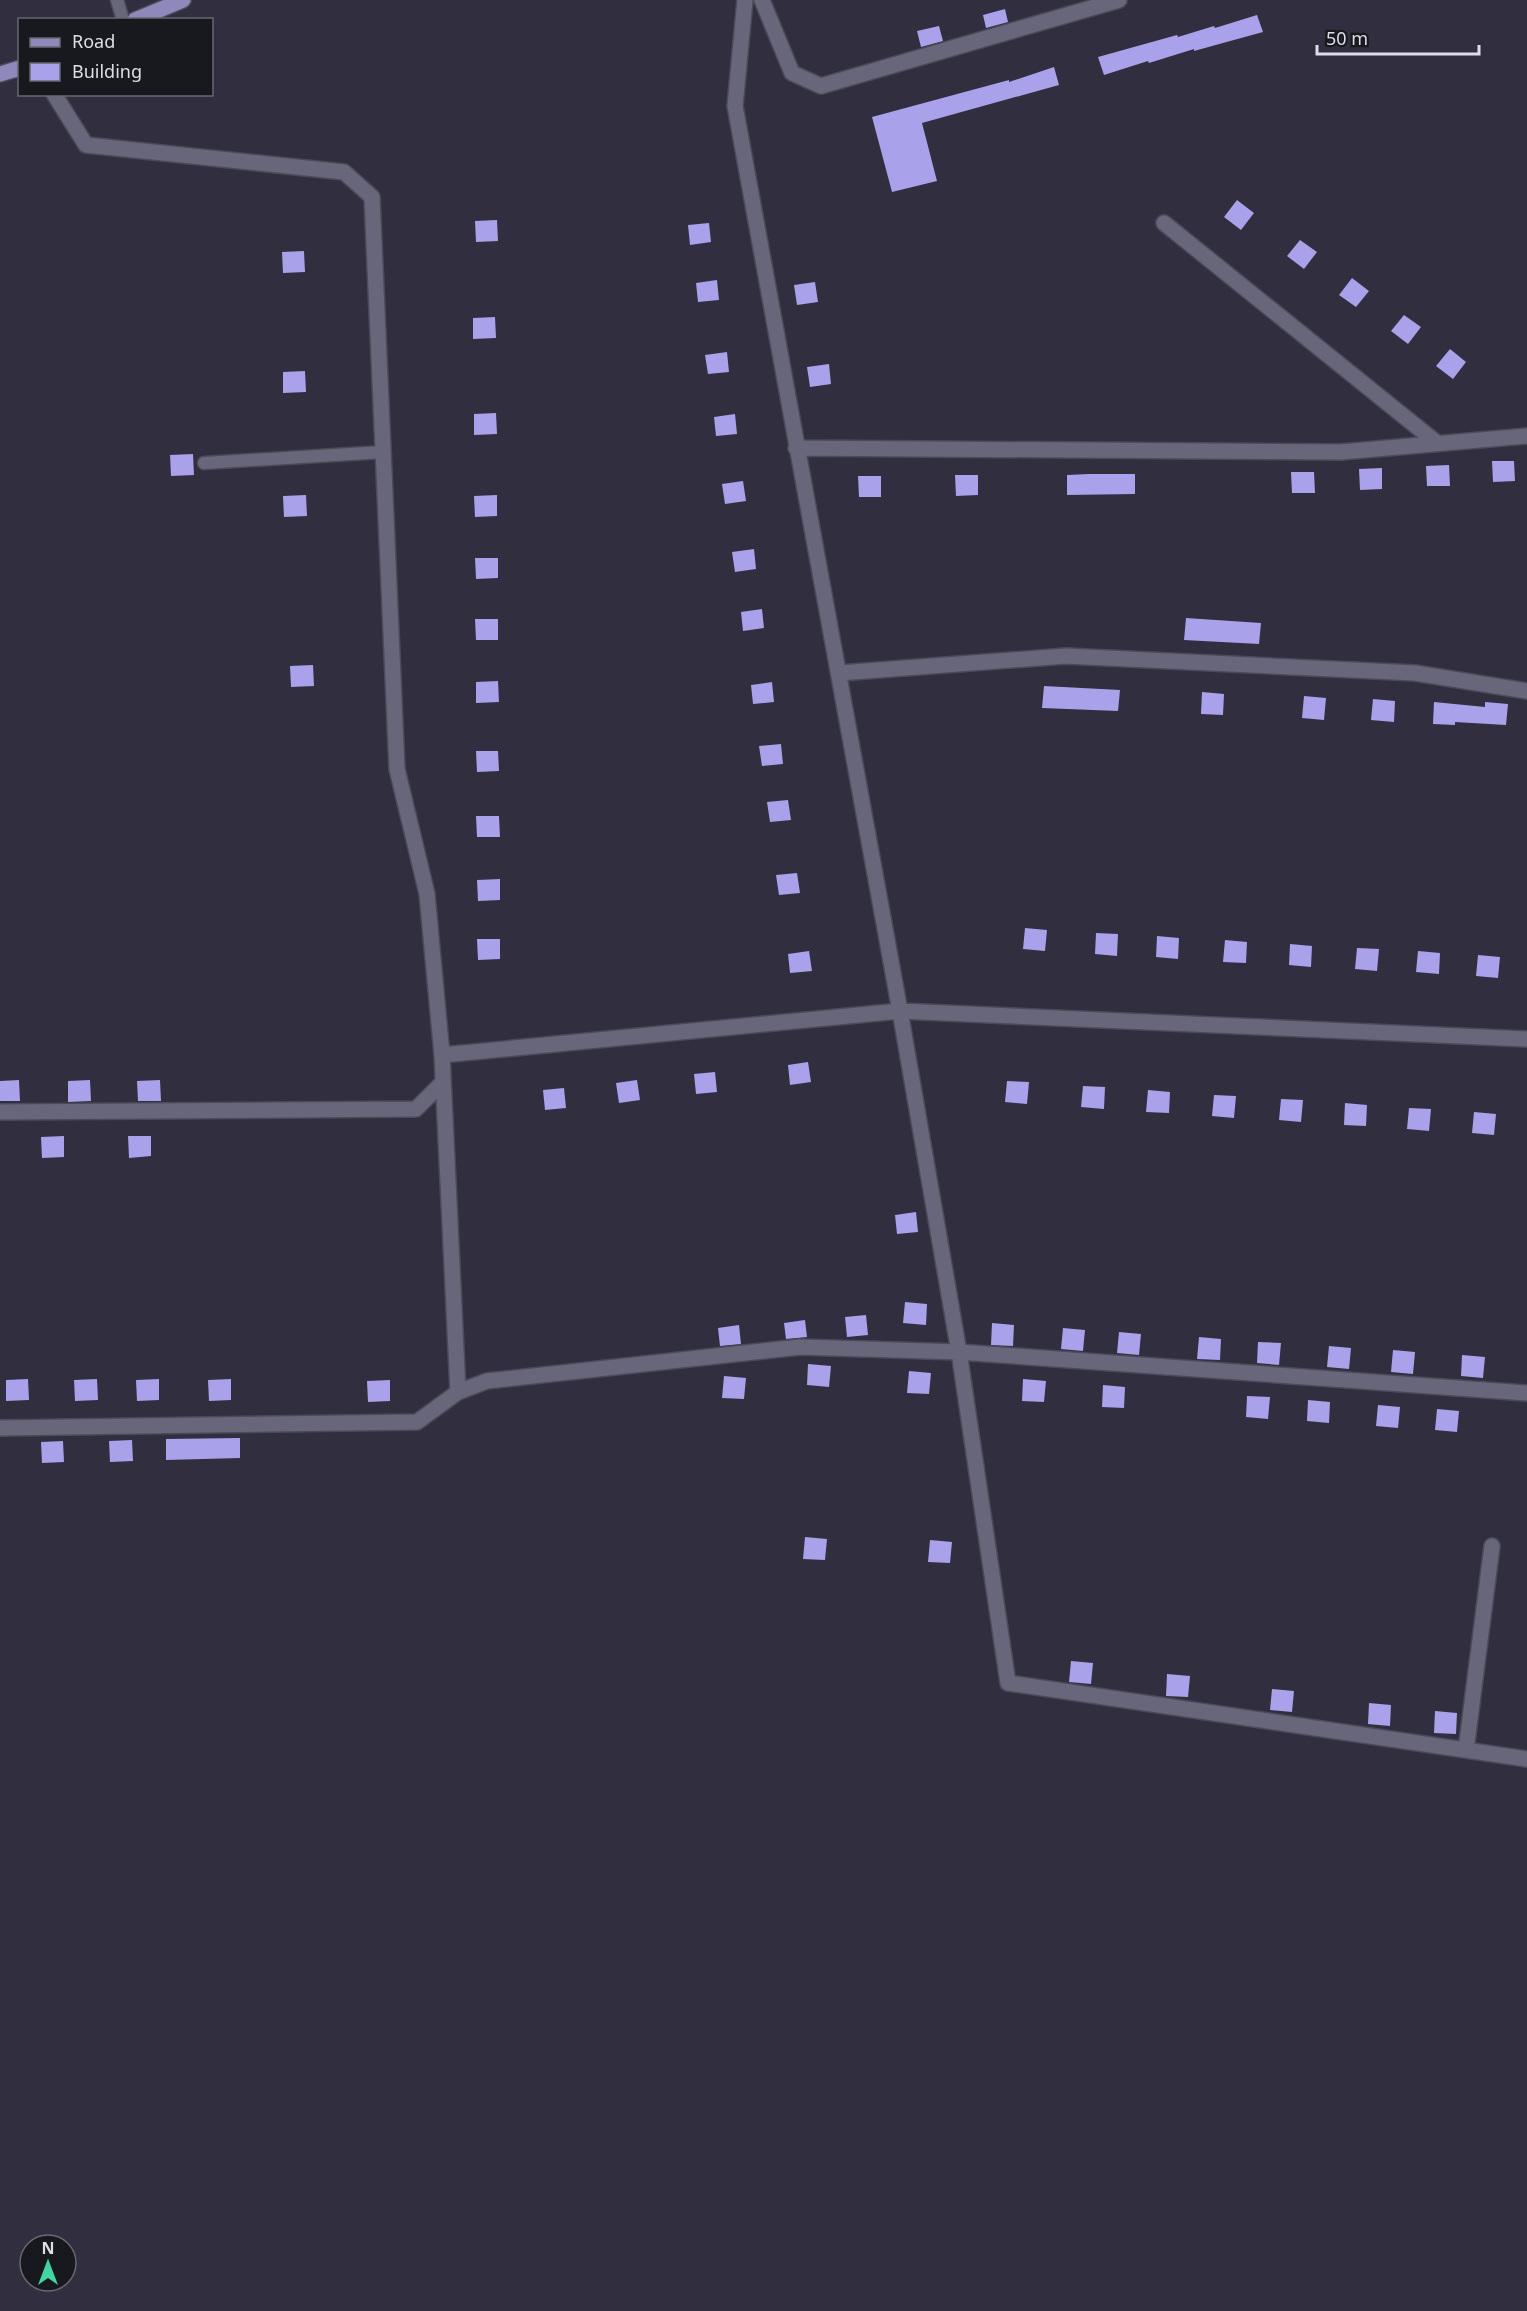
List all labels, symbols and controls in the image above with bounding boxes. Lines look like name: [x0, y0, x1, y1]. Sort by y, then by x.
legend: [18, 18, 213, 96]
scale bar: [1317, 18, 1479, 56]
text: 50 m: [1326, 26, 1368, 50]
text: Road: [72, 29, 115, 53]
text: Building: [72, 59, 142, 83]
north arrow: [18, 2233, 78, 2293]
text: N: [41, 2237, 55, 2259]

